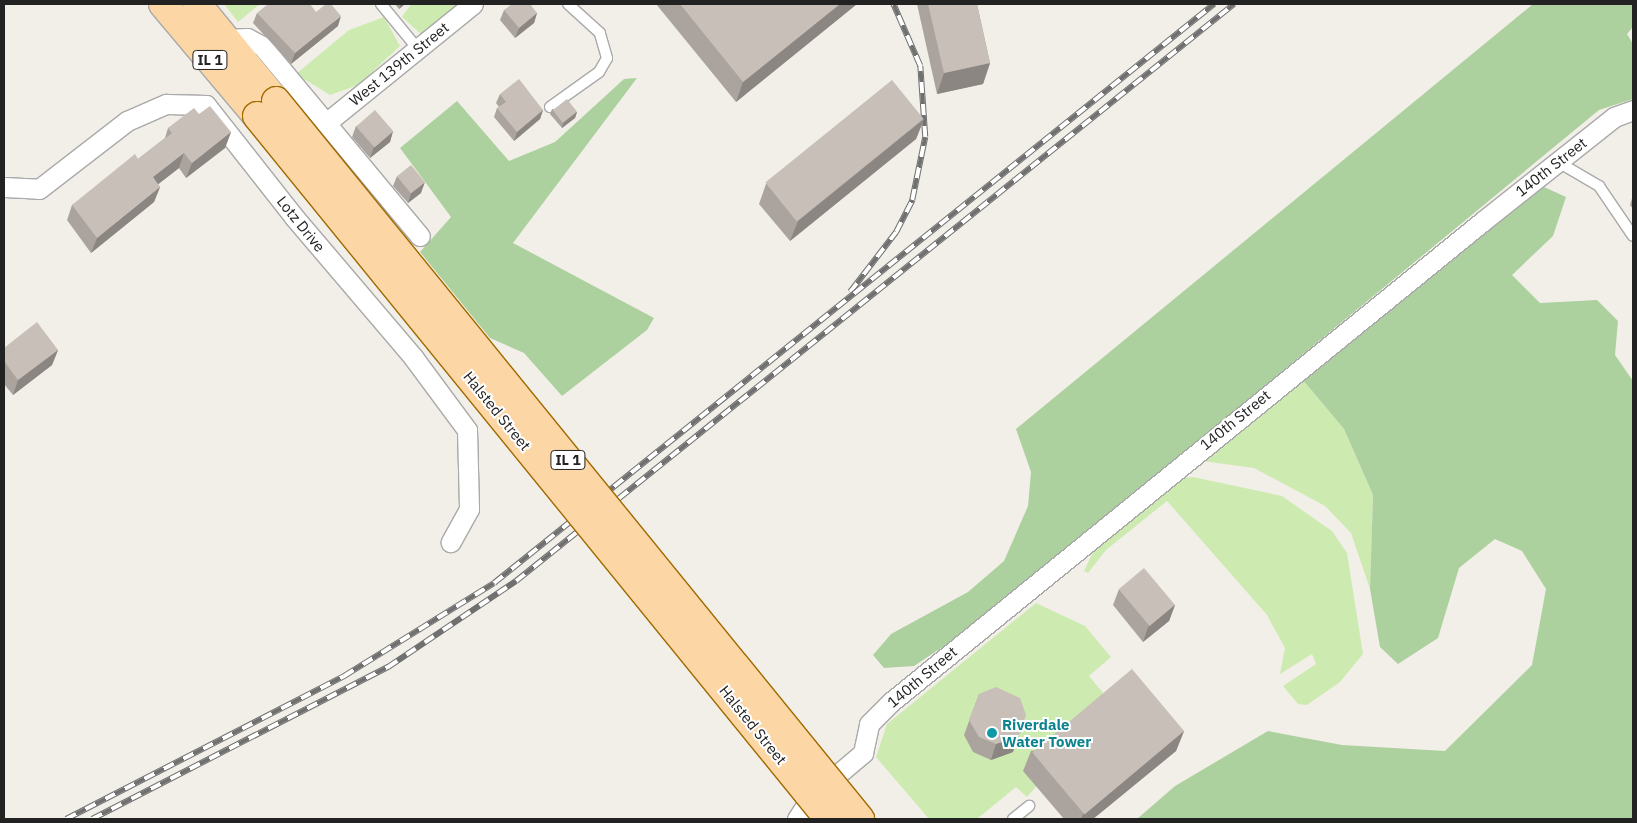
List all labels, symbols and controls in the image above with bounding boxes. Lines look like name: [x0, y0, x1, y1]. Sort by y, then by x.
street label: West 139th Street: [346, 18, 452, 110]
road number: IL 1: [191, 48, 229, 72]
street label: 140th Street: [1512, 134, 1590, 200]
street label: Lotz Drive: [273, 193, 329, 255]
street label: Halsted Street: [460, 368, 534, 454]
street label: 140th Street: [1196, 386, 1274, 454]
road number: IL 1: [549, 448, 587, 472]
street label: 140th Street: [883, 643, 961, 711]
street label: Halsted Street: [716, 682, 790, 768]
place label: Riverdale Water Tower: [1002, 715, 1091, 750]
marker: Riverdale Water Tower: [986, 727, 998, 739]

